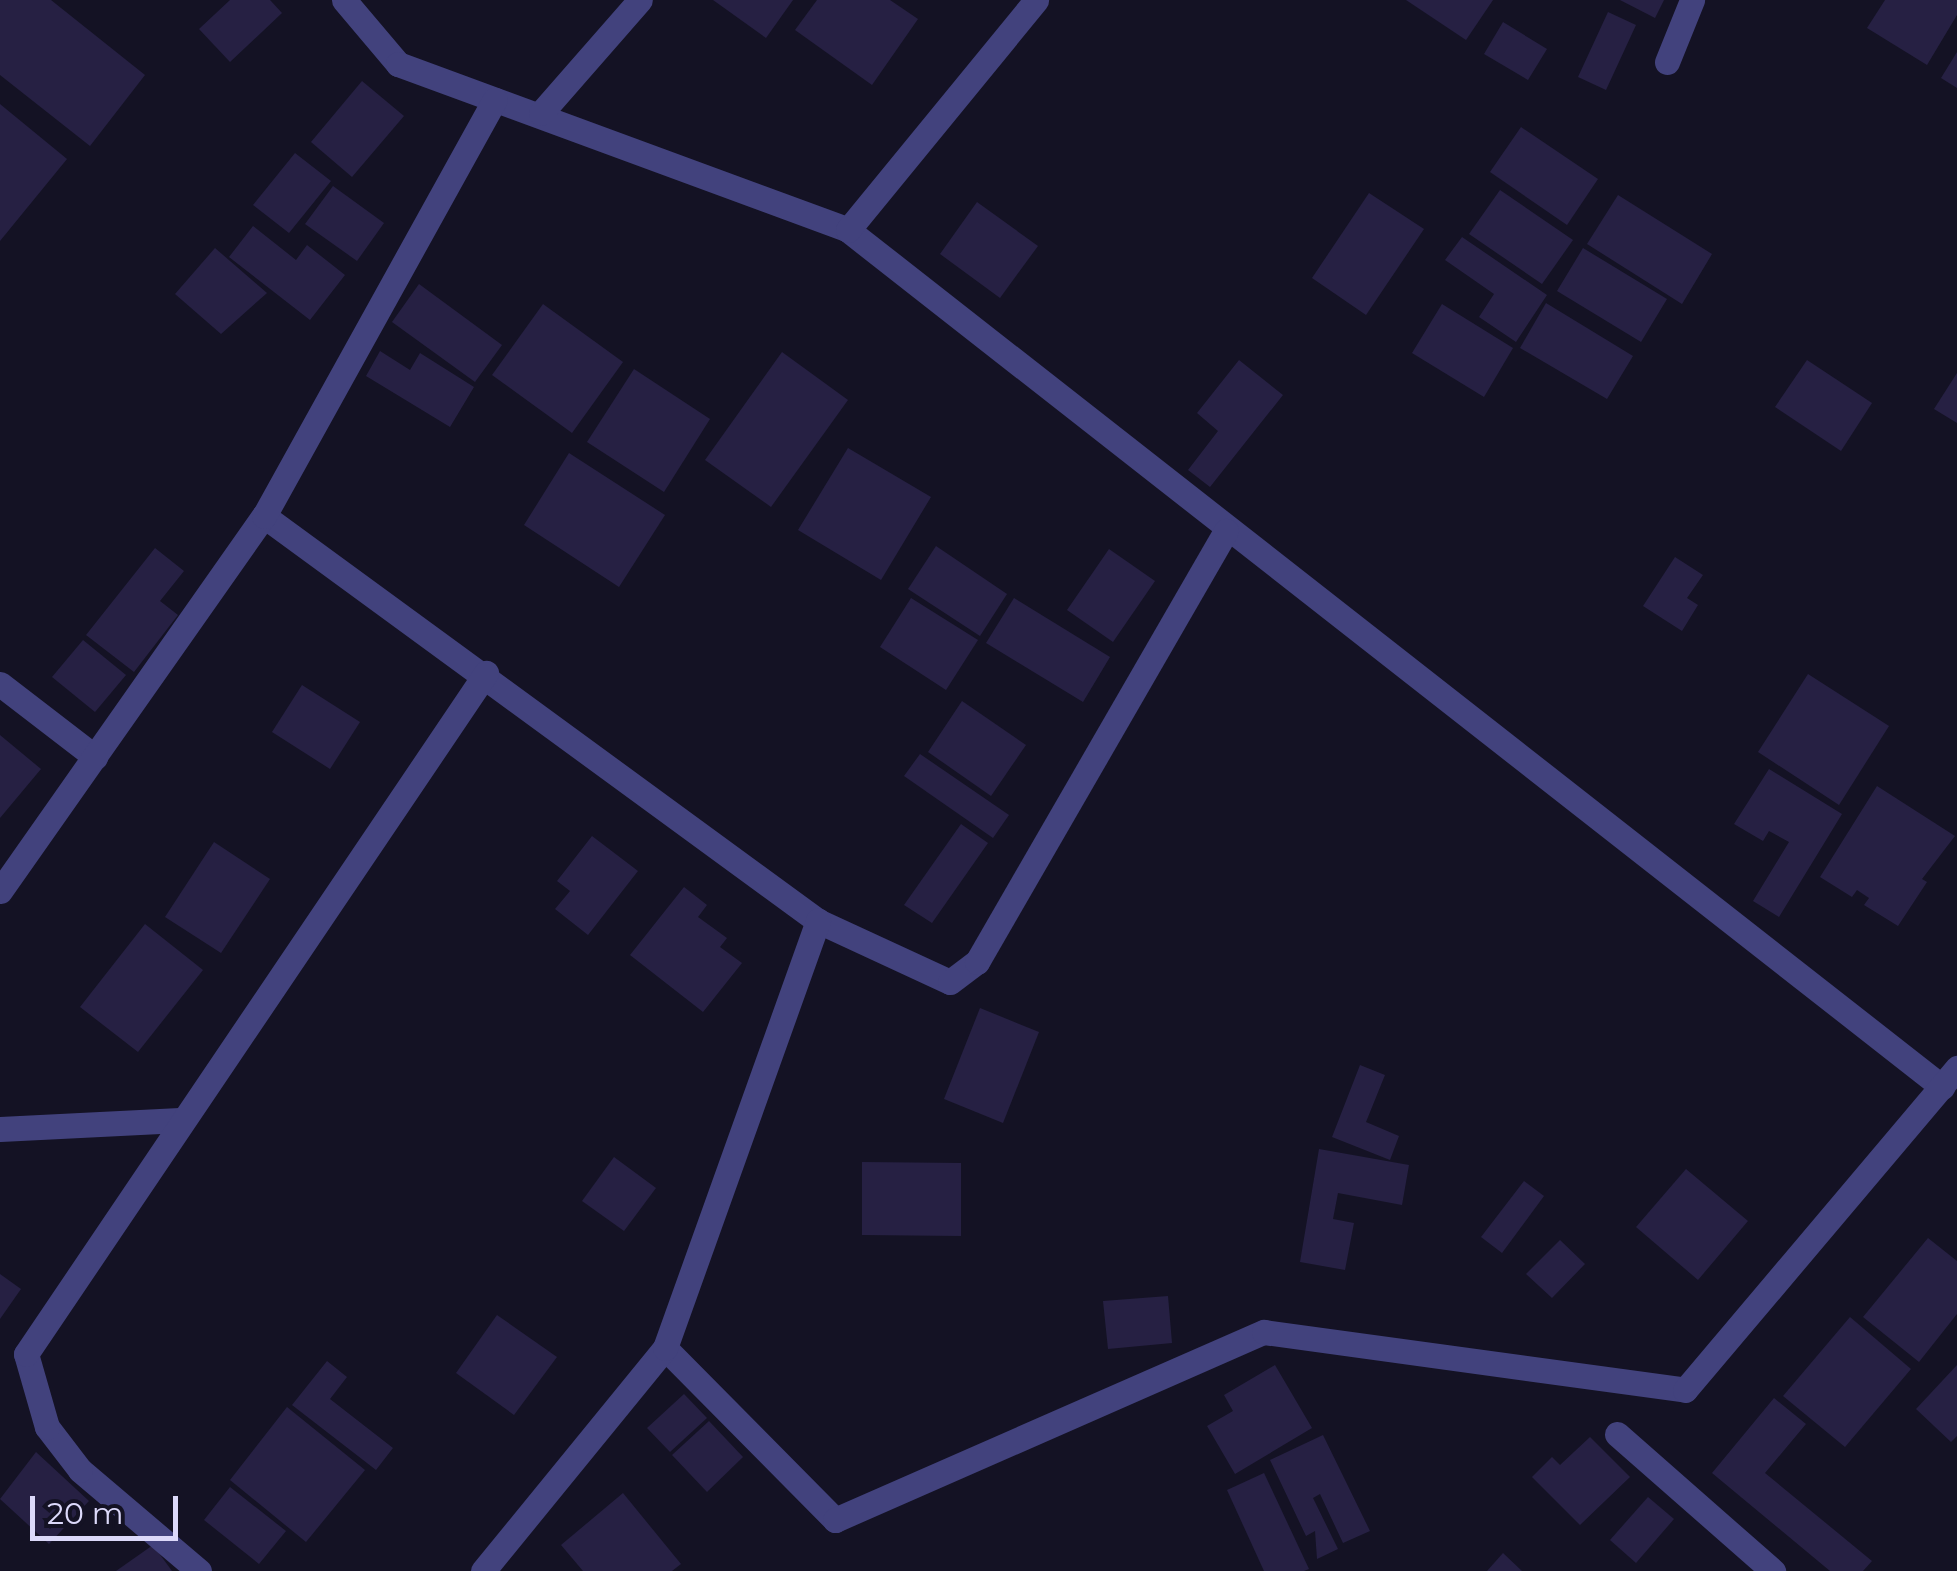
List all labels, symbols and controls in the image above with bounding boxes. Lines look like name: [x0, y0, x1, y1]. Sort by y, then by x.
scale bar: [35, 1476, 182, 1538]
text: 20 m: [47, 1495, 124, 1532]

